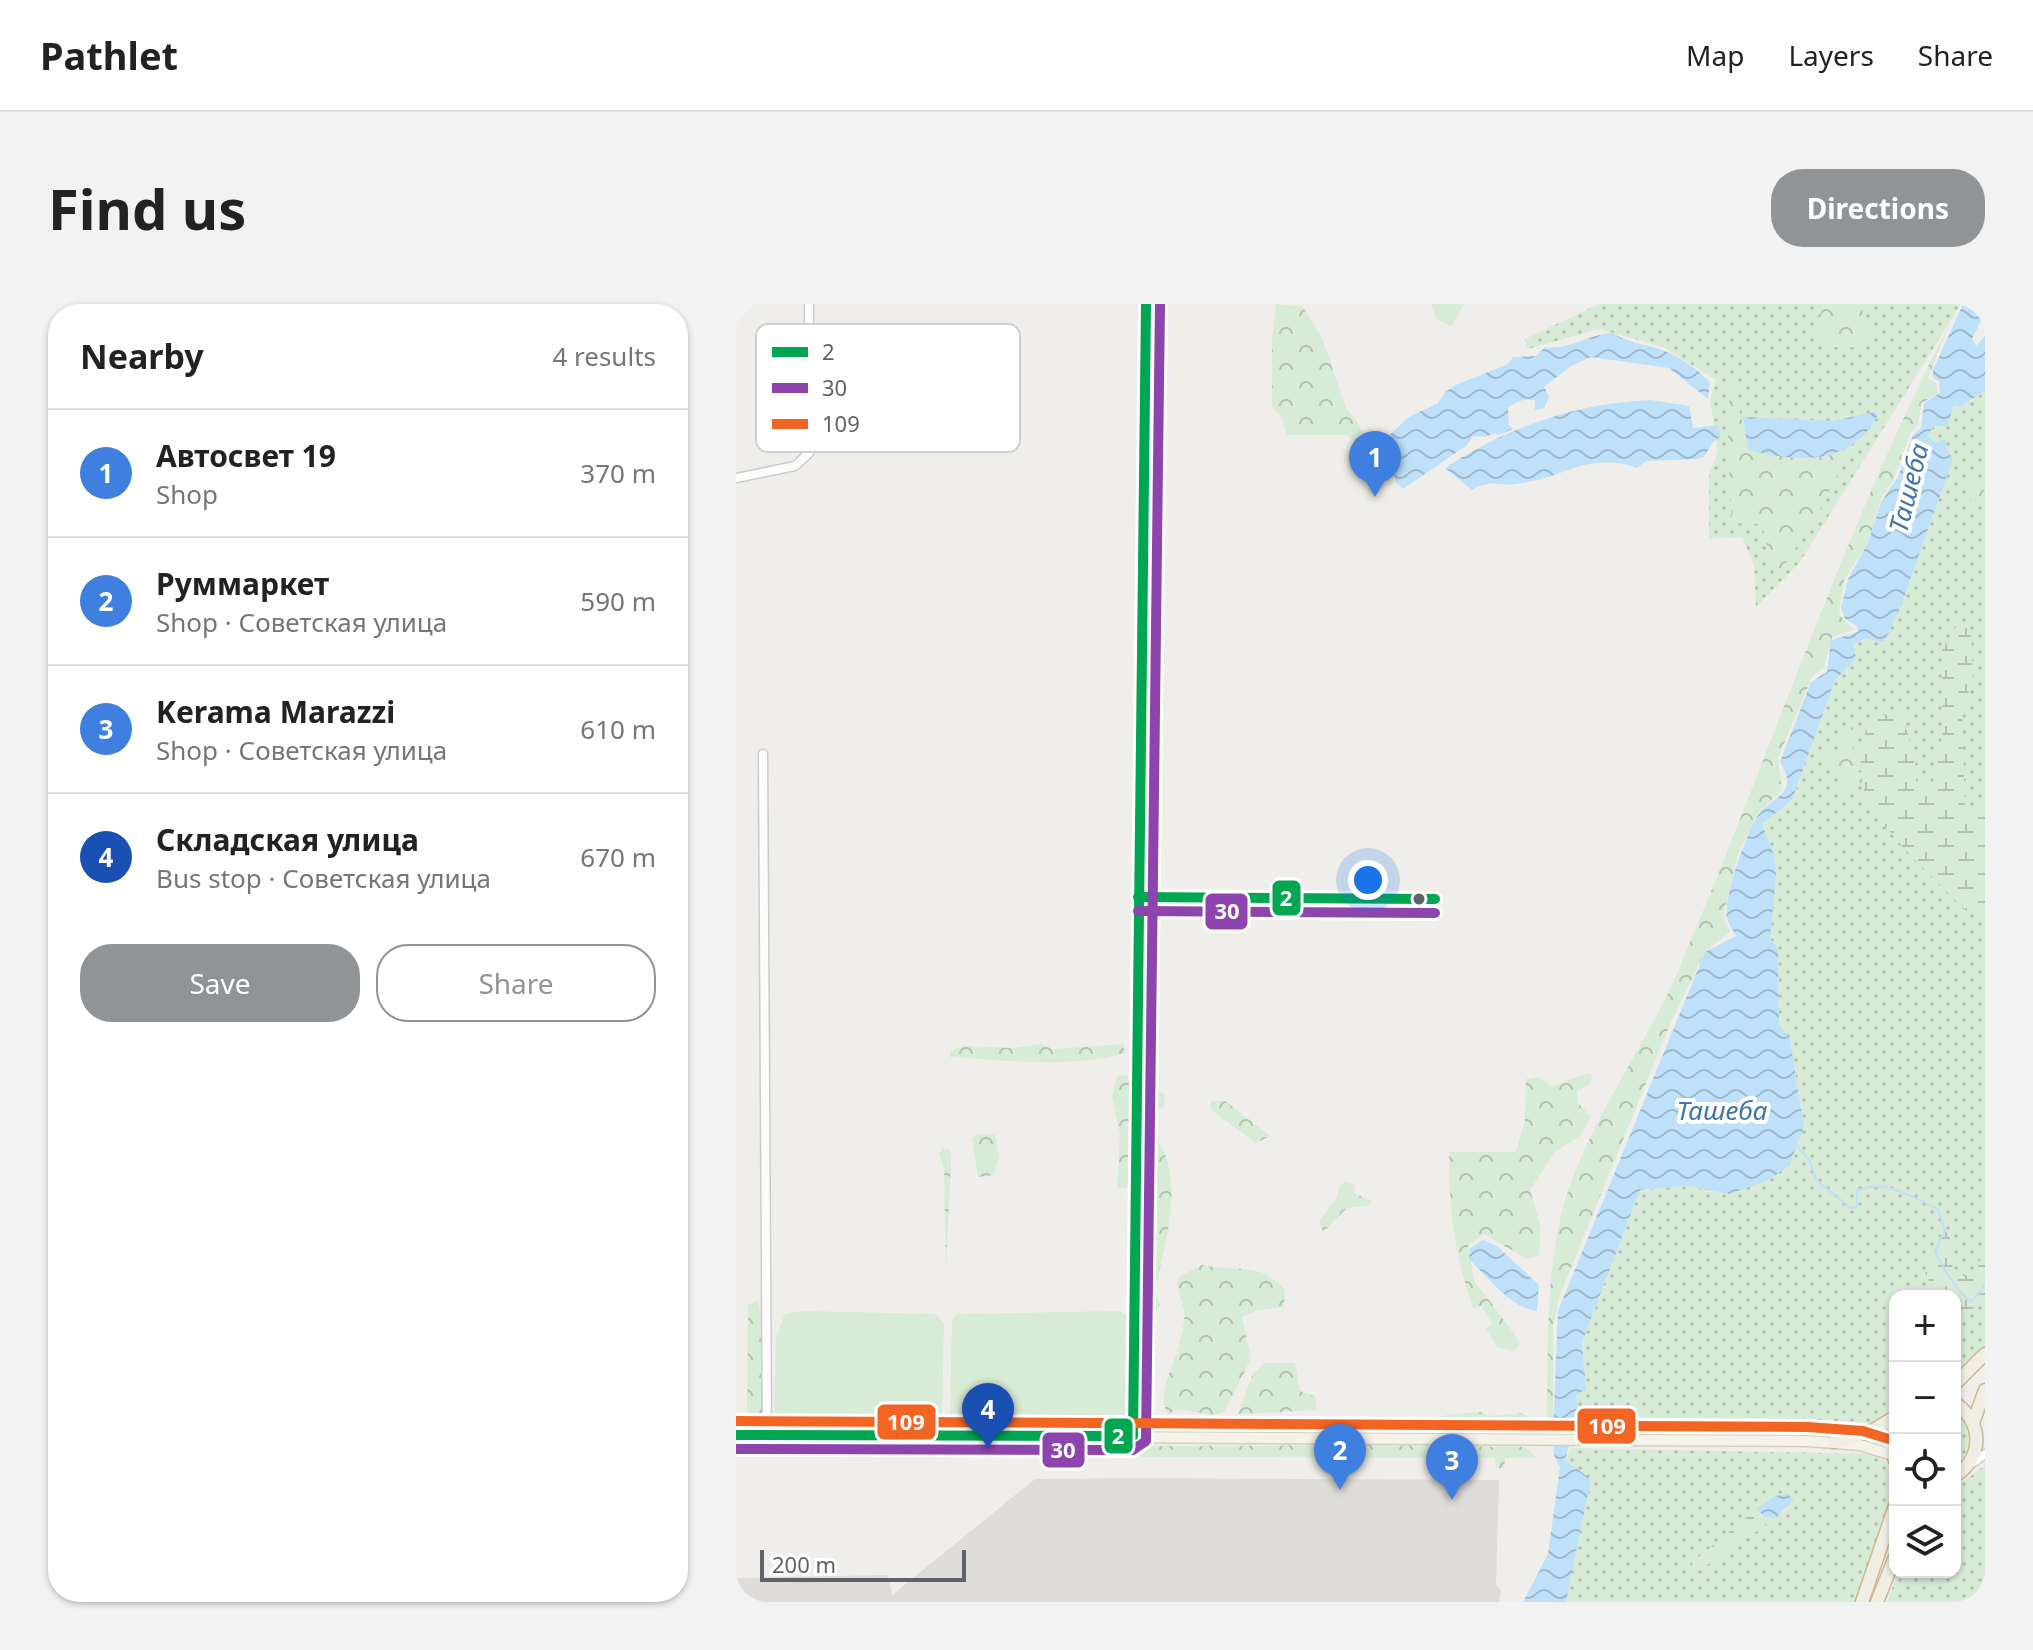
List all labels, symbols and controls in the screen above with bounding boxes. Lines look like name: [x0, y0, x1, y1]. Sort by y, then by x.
text: Pathlet: [40, 29, 178, 81]
text: Map: [1686, 36, 1744, 74]
text: Layers: [1788, 36, 1874, 74]
text: Share: [1918, 36, 1993, 74]
button: Directions: [1771, 169, 1985, 247]
text: Find us: [48, 170, 246, 246]
legend: [756, 324, 1020, 452]
text: Nearby: [80, 333, 204, 379]
text: 2: [822, 336, 835, 366]
text: 4 results: [552, 338, 656, 374]
text: 30: [822, 372, 847, 402]
text: 109: [822, 408, 860, 438]
pin: 1: [1349, 431, 1401, 497]
text: Автосвет 19: [156, 435, 336, 476]
water label: Ташеба: [1880, 439, 1937, 536]
text: 1: [99, 455, 113, 491]
text: 370 m: [580, 455, 656, 491]
text: Shop: [156, 476, 218, 512]
text: Руммаркет: [156, 563, 329, 604]
text: 2: [99, 583, 113, 619]
text: 590 m: [580, 583, 656, 619]
text: Shop · Советская улица: [156, 604, 447, 640]
text: Kerama Marazzi: [156, 691, 395, 732]
text: 3: [99, 711, 113, 747]
text: 610 m: [580, 711, 656, 747]
text: Shop · Советская улица: [156, 732, 447, 768]
text: Складская улица: [156, 819, 419, 860]
text: 4: [99, 839, 113, 875]
text: 670 m: [580, 839, 656, 875]
text: Bus stop · Советская улица: [156, 860, 491, 896]
your location: [1348, 860, 1388, 900]
line badge: 2: [1271, 879, 1302, 917]
text: 2: [1280, 882, 1292, 912]
unlabelled marker: [1411, 891, 1427, 907]
line badge: 30: [1204, 892, 1249, 931]
text: 30: [1214, 895, 1240, 925]
button: Save: [80, 944, 360, 1022]
button: Share: [376, 944, 656, 1022]
water label: Ташеба: [1677, 1092, 1768, 1128]
map controls: [1889, 1290, 1961, 1578]
button: +: [1889, 1290, 1961, 1362]
button: −: [1889, 1362, 1961, 1434]
pin: 4: [962, 1383, 1014, 1449]
line badge: 109: [876, 1403, 937, 1441]
text: 109: [887, 1406, 925, 1436]
line badge: 109: [1576, 1407, 1637, 1445]
text: 109: [1588, 1410, 1626, 1440]
line badge: 2: [1103, 1417, 1134, 1455]
text: 2: [1112, 1420, 1124, 1450]
pin: 2: [1314, 1424, 1366, 1490]
line badge: 30: [1041, 1431, 1086, 1469]
text: 30: [1050, 1434, 1076, 1464]
pin: 3: [1426, 1434, 1478, 1500]
button: locate: [1889, 1434, 1961, 1506]
button: layers: [1889, 1506, 1961, 1578]
scale bar: [760, 1546, 966, 1582]
text: 200 m: [772, 1549, 836, 1579]

